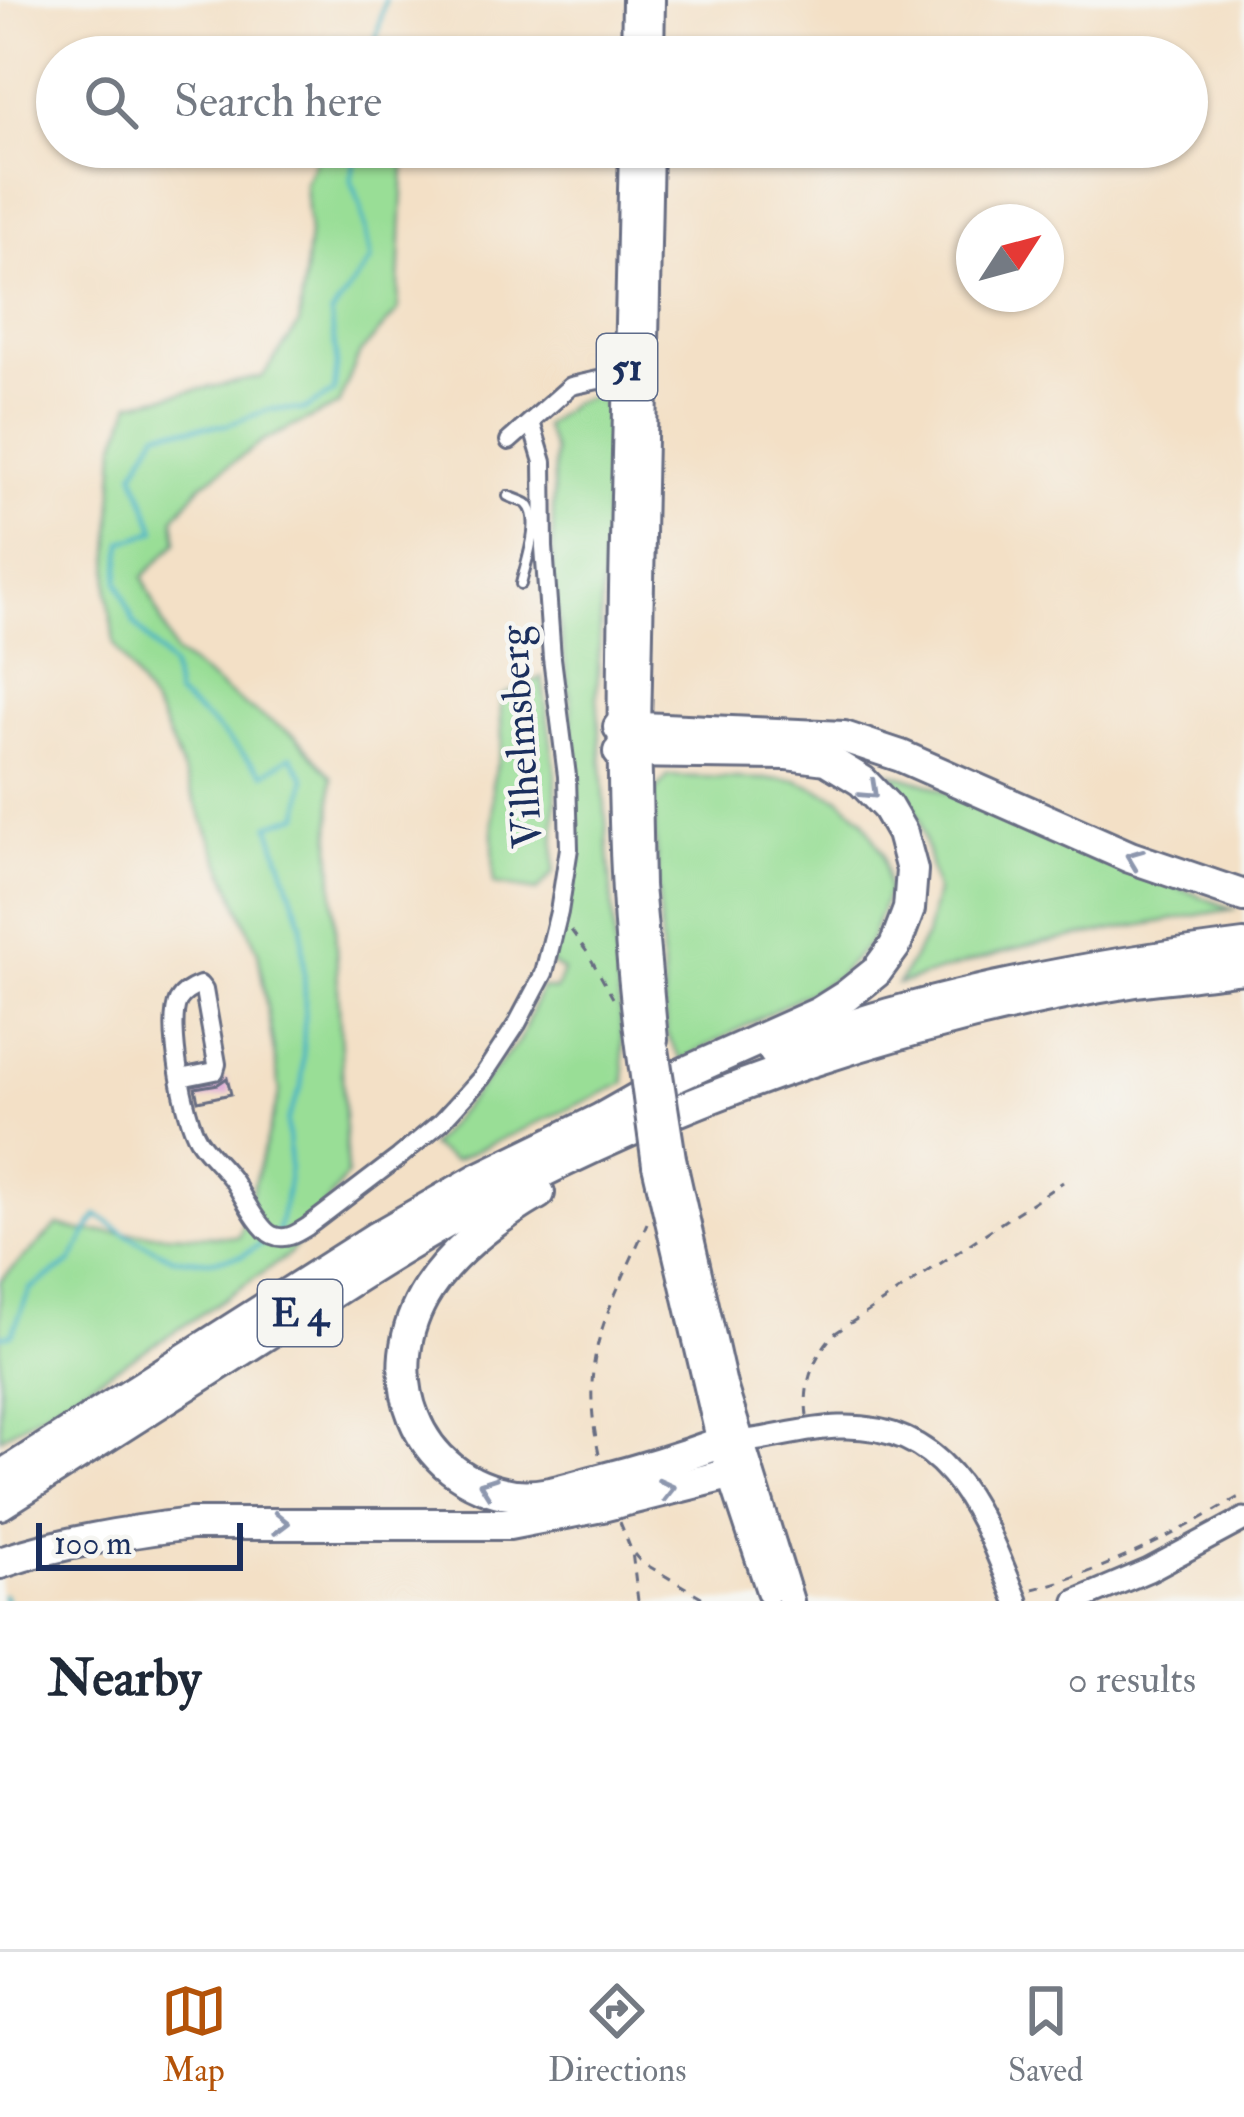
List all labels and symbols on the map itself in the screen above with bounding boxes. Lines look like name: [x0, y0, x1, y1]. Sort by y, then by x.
north arrow: [956, 204, 1064, 312]
road number: 51: [597, 334, 657, 400]
street label: Vilhelmsberg: [487, 623, 555, 850]
one-way arrow: [857, 777, 878, 799]
one-way arrow: [1124, 847, 1145, 872]
road number: E 4: [258, 1280, 342, 1346]
one-way arrow: [477, 1476, 498, 1500]
one-way arrow: [656, 1478, 676, 1503]
one-way arrow: [272, 1510, 291, 1536]
scale bar: [36, 1517, 243, 1570]

